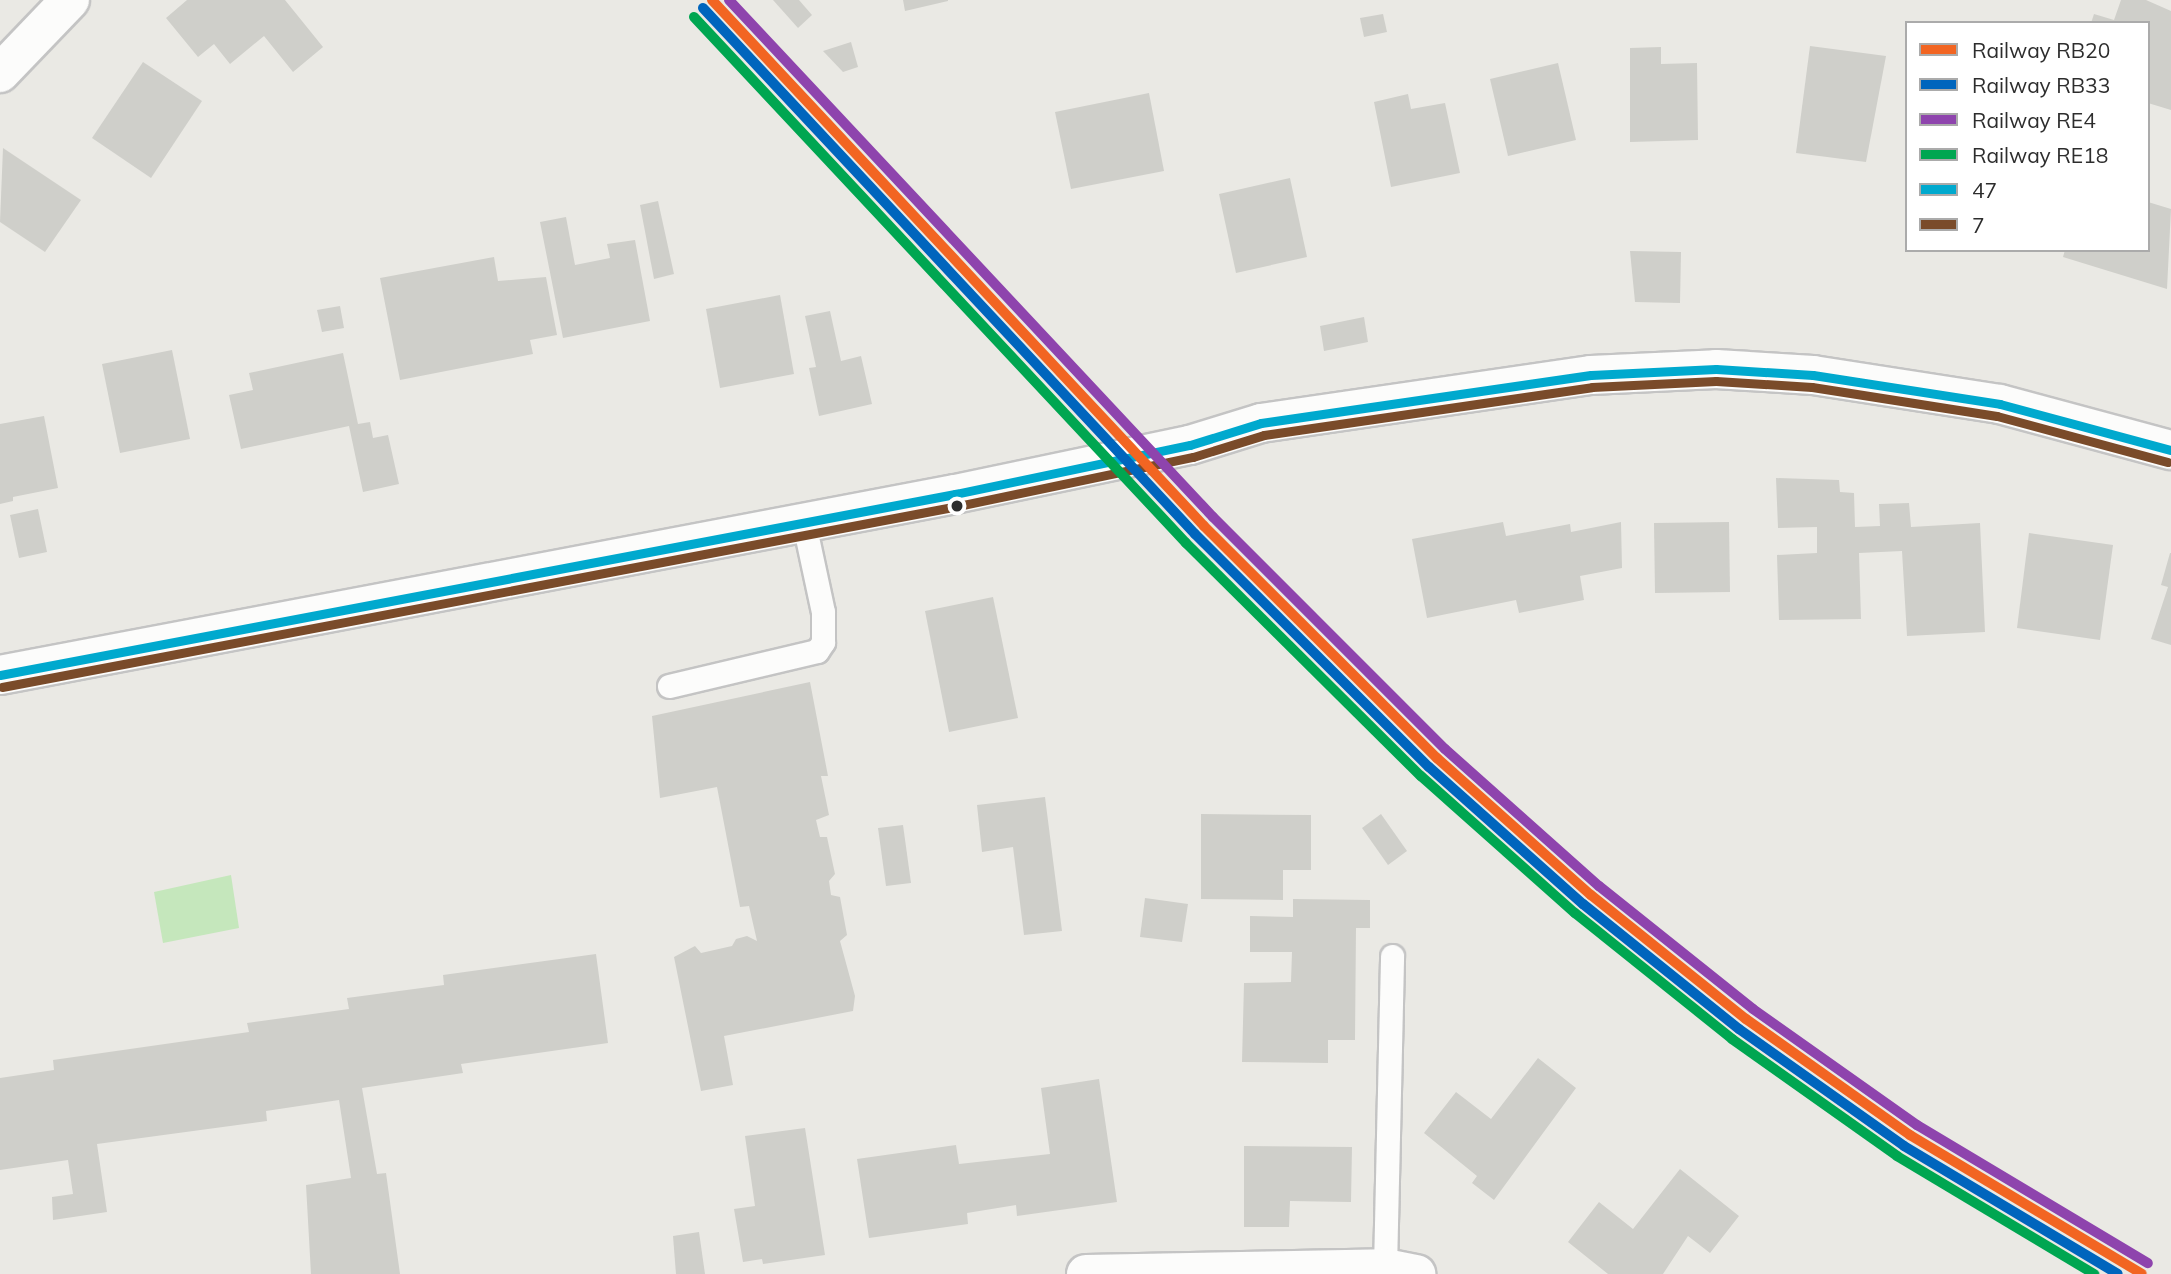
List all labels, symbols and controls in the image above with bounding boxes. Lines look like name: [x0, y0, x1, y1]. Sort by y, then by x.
legend: [1905, 21, 2150, 252]
text: Railway RB20: [1972, 37, 2110, 63]
text: Railway RB33: [1972, 72, 2110, 98]
text: Railway RE4: [1972, 107, 2096, 133]
text: Railway RE18: [1972, 142, 2108, 168]
text: 47: [1972, 177, 1997, 203]
text: 7: [1972, 212, 1985, 238]
unlabelled marker: [950, 499, 964, 513]

